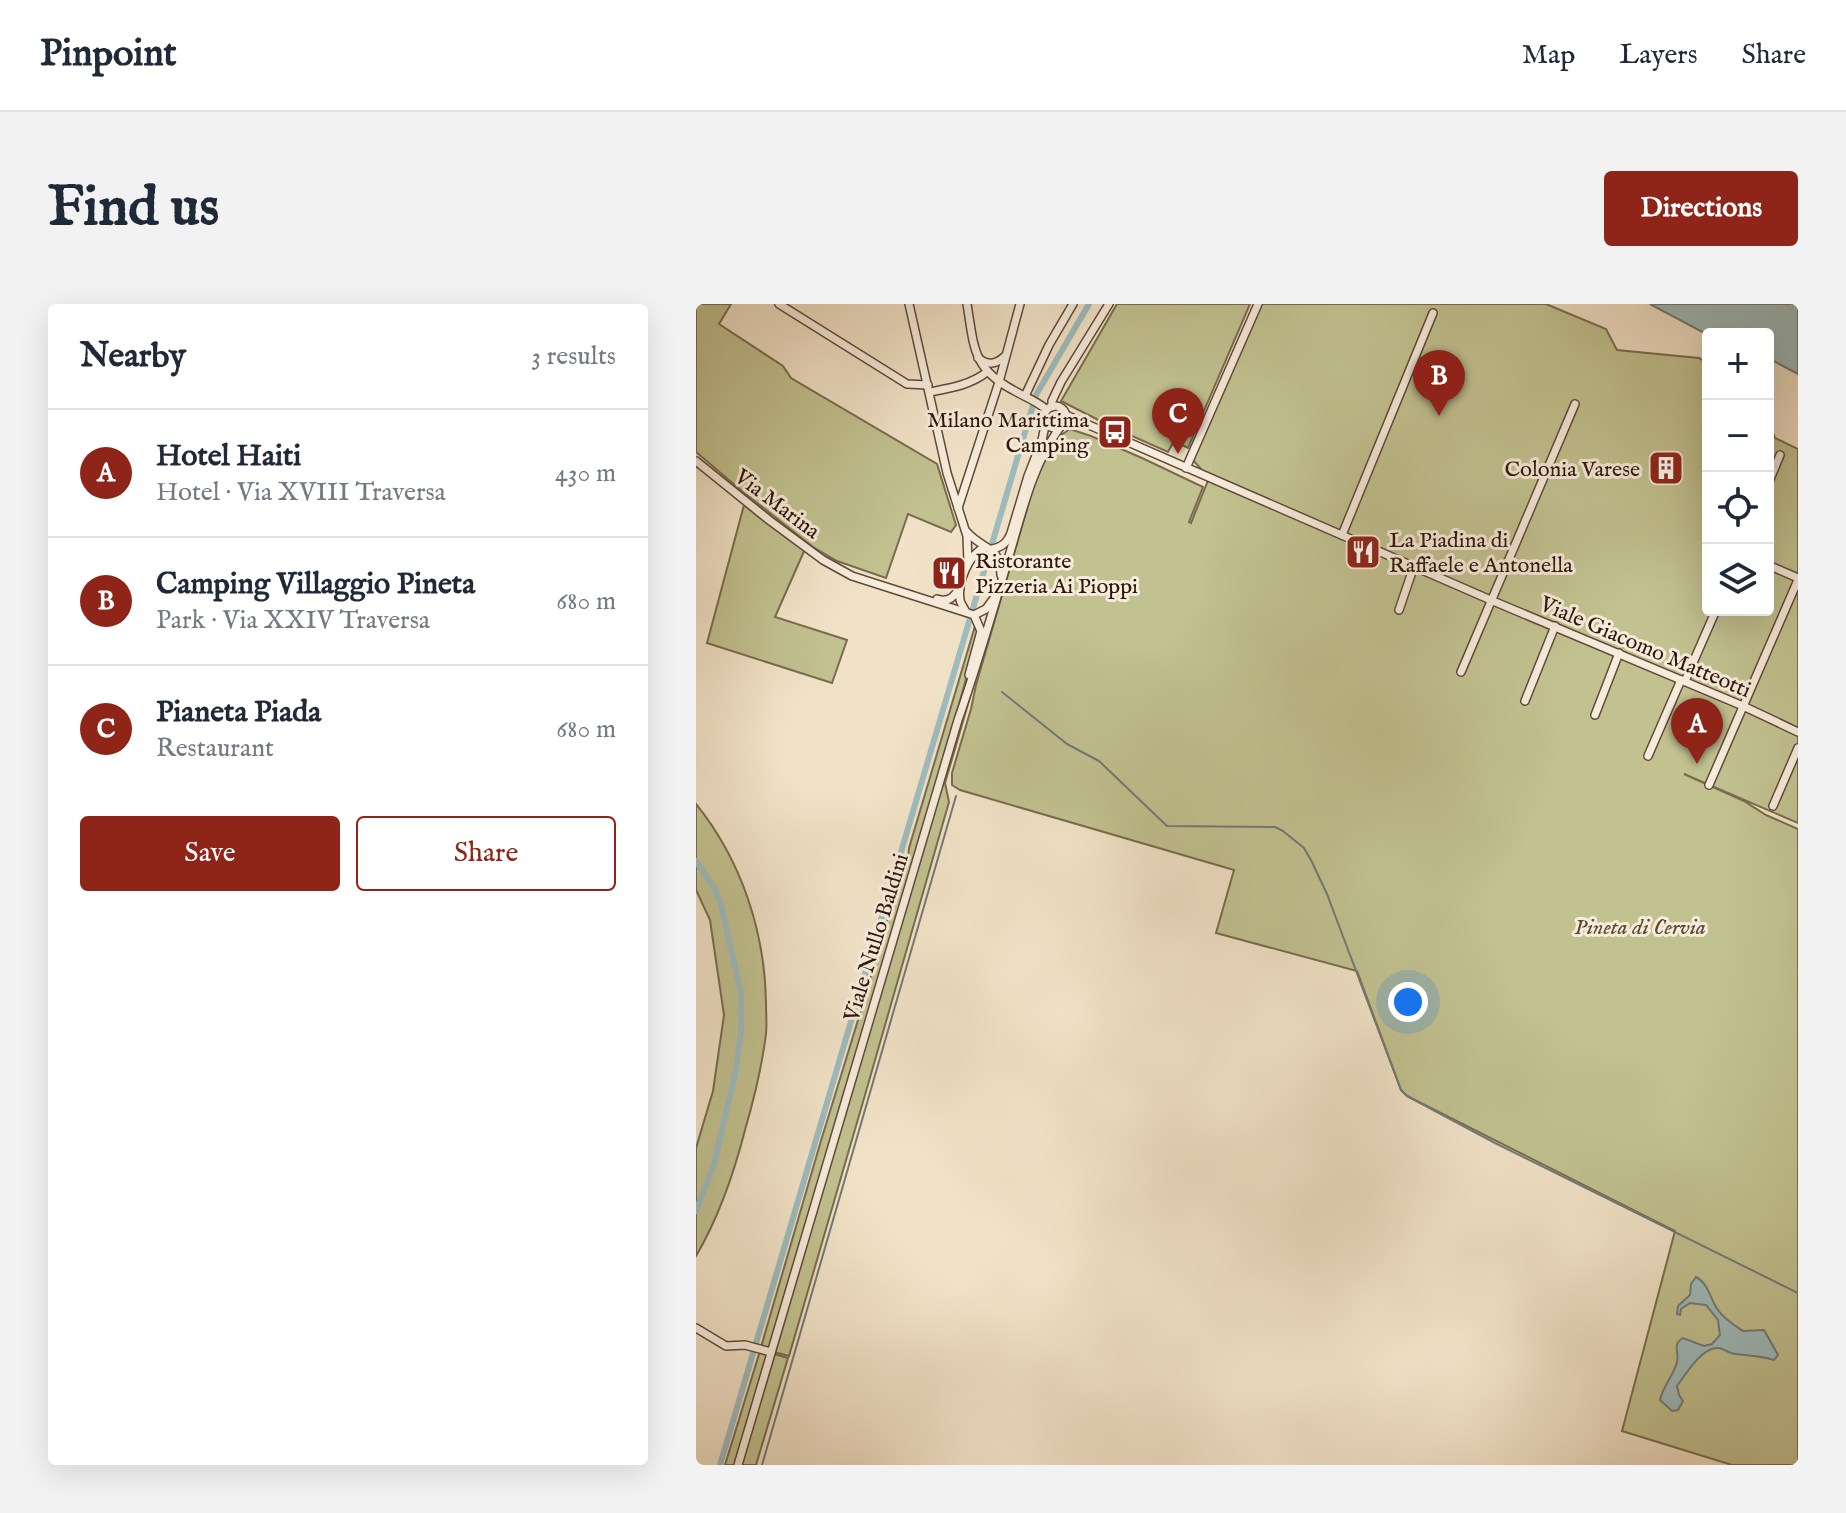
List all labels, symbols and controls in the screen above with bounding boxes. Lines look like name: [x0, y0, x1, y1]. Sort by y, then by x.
text: Pinpoint: [40, 31, 177, 79]
text: Map: [1522, 38, 1575, 73]
text: Layers: [1619, 38, 1698, 73]
text: Share: [1742, 38, 1806, 73]
button: Directions: [1604, 171, 1798, 246]
text: Find us: [48, 173, 219, 244]
map controls: [1702, 328, 1774, 616]
button: +: [1702, 328, 1774, 400]
text: Nearby: [80, 335, 186, 378]
text: 3 results: [531, 340, 616, 373]
pin: B: [1413, 350, 1465, 416]
pin: C: [1152, 388, 1204, 454]
button: −: [1702, 400, 1774, 472]
place label: Milano Marittima Camping: [927, 407, 1090, 460]
bus stop icon: Milano Marittima Camping: [1096, 413, 1134, 451]
text: Hotel Haiti: [156, 438, 301, 476]
building icon: Colonia Varese: [1647, 449, 1685, 487]
place label: Colonia Varese: [1504, 456, 1640, 484]
text: A: [97, 457, 115, 490]
text: 430 m: [555, 457, 616, 490]
street label: Via Marina: [728, 463, 826, 546]
button: locate: [1702, 472, 1774, 544]
text: Hotel · Via XVIII Traversa: [156, 476, 446, 509]
place label: La Piadina di Raffaele e Antonella: [1389, 527, 1573, 580]
restaurant icon: La Piadina di Raffaele e Antonella: [1344, 533, 1382, 571]
button: layers: [1702, 544, 1774, 616]
place label: Ristorante Pizzeria Ai Pioppi: [975, 548, 1138, 601]
restaurant icon: Ristorante Pizzeria Ai Pioppi: [930, 554, 968, 592]
text: Camping Villaggio Pineta: [156, 566, 475, 604]
text: B: [97, 585, 115, 618]
text: 680 m: [556, 585, 616, 618]
street label: Viale Giacomo Matteotti: [1535, 590, 1755, 705]
text: Park · Via XXIV Traversa: [156, 604, 430, 637]
text: Pianeta Piada: [156, 694, 321, 732]
pin: A: [1671, 698, 1723, 764]
text: C: [97, 713, 115, 746]
text: 680 m: [556, 713, 616, 746]
text: Restaurant: [156, 732, 274, 765]
button: Save: [80, 816, 340, 891]
button: Share: [356, 816, 616, 891]
street label: Viale Nullo Baldini: [838, 850, 916, 1026]
park label: Pineta di Cervia: [1574, 914, 1706, 942]
your location: [1388, 982, 1428, 1022]

